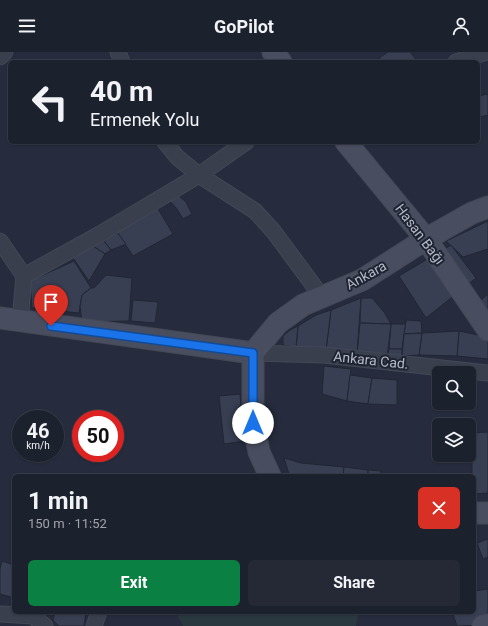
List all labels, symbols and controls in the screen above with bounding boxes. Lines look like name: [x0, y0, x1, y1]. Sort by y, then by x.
icon: menu: [16, 15, 38, 37]
icon: person: [450, 15, 472, 37]
text: GoPilot: [214, 16, 274, 37]
text: 40 m: [90, 75, 153, 108]
icon: left: [24, 76, 76, 128]
text: Ermenek Yolu: [90, 109, 200, 130]
street label: Hasan Bağı: [392, 201, 448, 267]
street label: Ankara: [343, 257, 389, 293]
pin: [34, 285, 68, 326]
icon: arrive: [40, 291, 62, 313]
street label: Ankara Cad.: [333, 348, 409, 372]
map controls: [432, 366, 476, 462]
button: search: [432, 366, 476, 410]
position arrow: [232, 402, 274, 444]
speed limit sign: 50: [72, 410, 124, 462]
button: layers: [432, 418, 476, 462]
text: 46: [27, 419, 49, 443]
text: km/h: [26, 440, 50, 451]
text: 1 min: [28, 487, 88, 515]
button: close: [418, 487, 460, 529]
text: 150 m · 11:52: [28, 516, 107, 531]
button: Exit: [28, 560, 240, 606]
button: Share: [248, 560, 460, 606]

